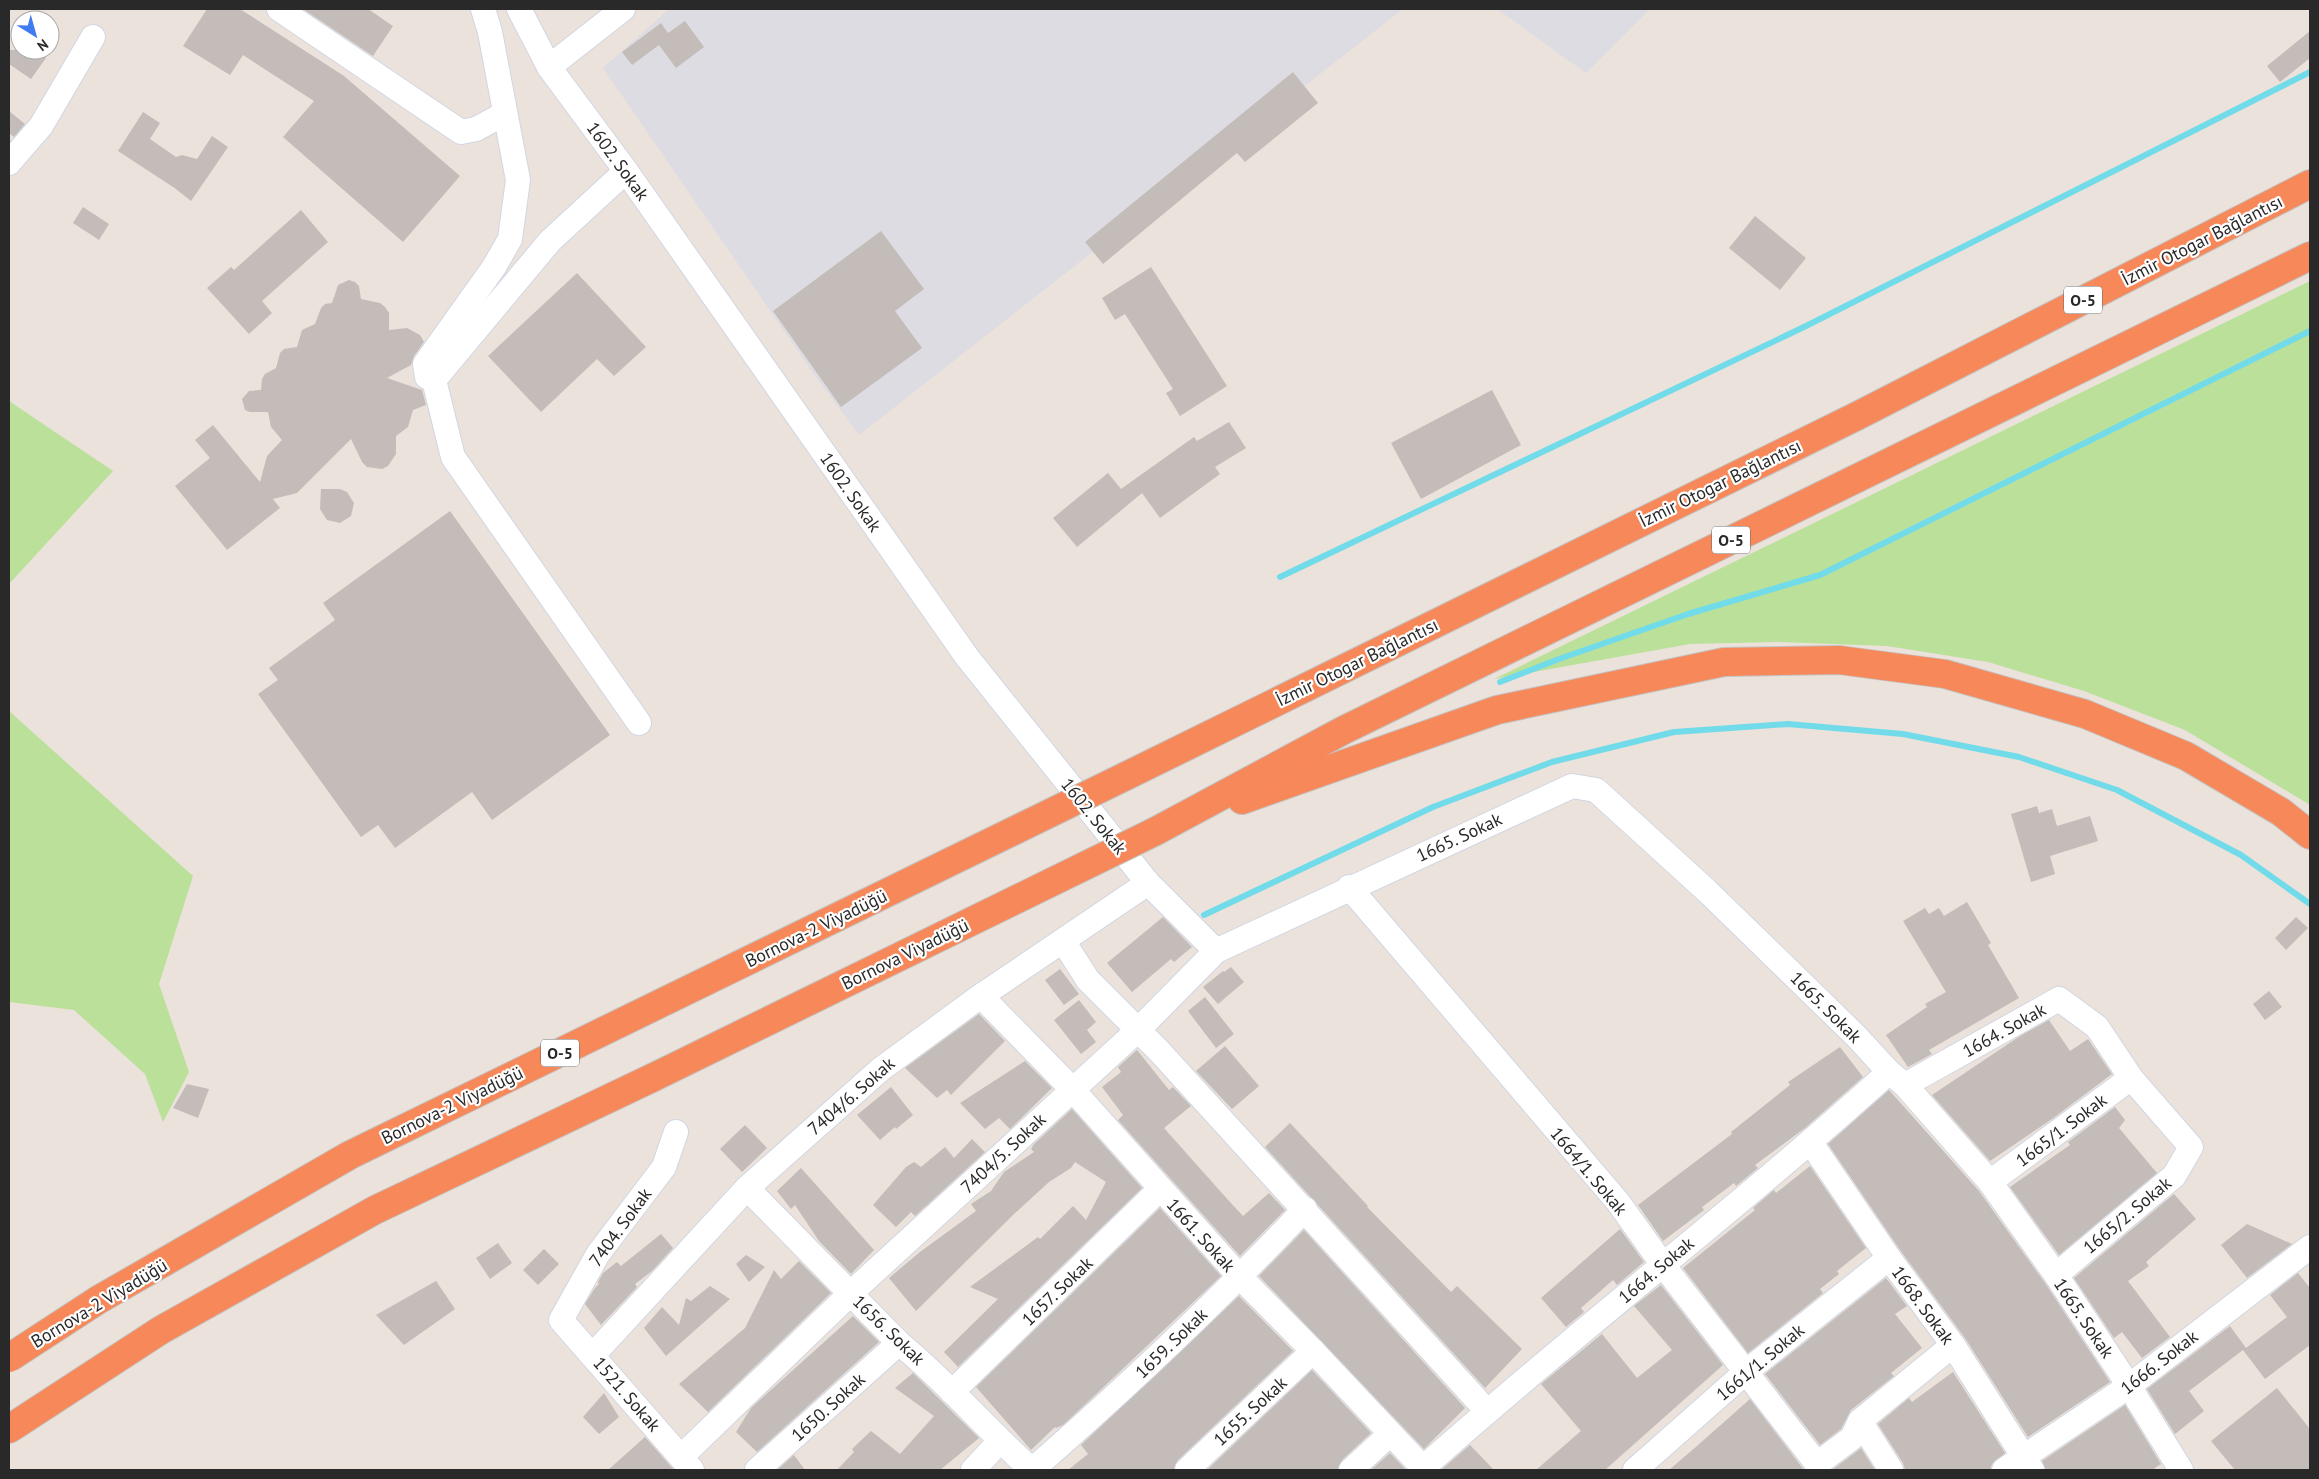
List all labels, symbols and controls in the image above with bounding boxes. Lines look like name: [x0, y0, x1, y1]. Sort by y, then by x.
north arrow: [10, 10, 60, 60]
text: N: [34, 35, 52, 55]
street label: 1602. Sokak: [582, 117, 655, 205]
street label: İzmir Otogar Bağlantısı: [2118, 189, 2286, 291]
road number: O-5: [2064, 286, 2102, 314]
street label: İzmir Otogar Bağlantısı: [1635, 434, 1805, 532]
street label: 1602. Sokak: [815, 448, 887, 537]
road number: O-5: [1712, 526, 1750, 554]
street label: İzmir Otogar Bağlantısı: [1272, 613, 1442, 711]
street label: 1602. Sokak: [1056, 773, 1132, 859]
street label: 1665. Sokak: [1413, 807, 1506, 867]
street label: Bornova-2 Viyadüğü: [741, 884, 891, 972]
street label: Bornova Viyadüğü: [838, 913, 972, 995]
street label: 1665. Sokak: [1785, 966, 1867, 1048]
street label: 1664. Sokak: [1958, 997, 2050, 1062]
road number: O-5: [541, 1040, 579, 1066]
street label: 7404/6. Sokak: [803, 1052, 900, 1140]
street label: Bornova-2 Viyadüğü: [377, 1061, 527, 1149]
street label: 1665/1. Sokak: [2011, 1088, 2111, 1172]
street label: 7404/5. Sokak: [956, 1107, 1051, 1198]
street label: 1664/1. Sokak: [1545, 1122, 1633, 1220]
street label: 1665/2. Sokak: [2078, 1171, 2176, 1259]
street label: 7404. Sokak: [584, 1183, 657, 1271]
street label: 1661. Sokak: [1162, 1193, 1241, 1277]
street label: 1664. Sokak: [1613, 1231, 1699, 1308]
street label: 1657. Sokak: [1017, 1251, 1098, 1330]
street label: Bornova-2 Viyadüğü: [27, 1253, 171, 1353]
street label: 1668. Sokak: [1887, 1261, 1960, 1349]
street label: 1665. Sokak: [2049, 1273, 2119, 1363]
street label: 1656. Sokak: [848, 1290, 930, 1370]
street label: 1659. Sokak: [1130, 1303, 1212, 1383]
street label: 1661/1. Sokak: [1711, 1318, 1809, 1406]
street label: 1666. Sokak: [2116, 1324, 2203, 1399]
street label: 1521. Sokak: [588, 1352, 666, 1436]
street label: 1650. Sokak: [786, 1367, 870, 1446]
street label: 1655. Sokak: [1209, 1371, 1292, 1451]

